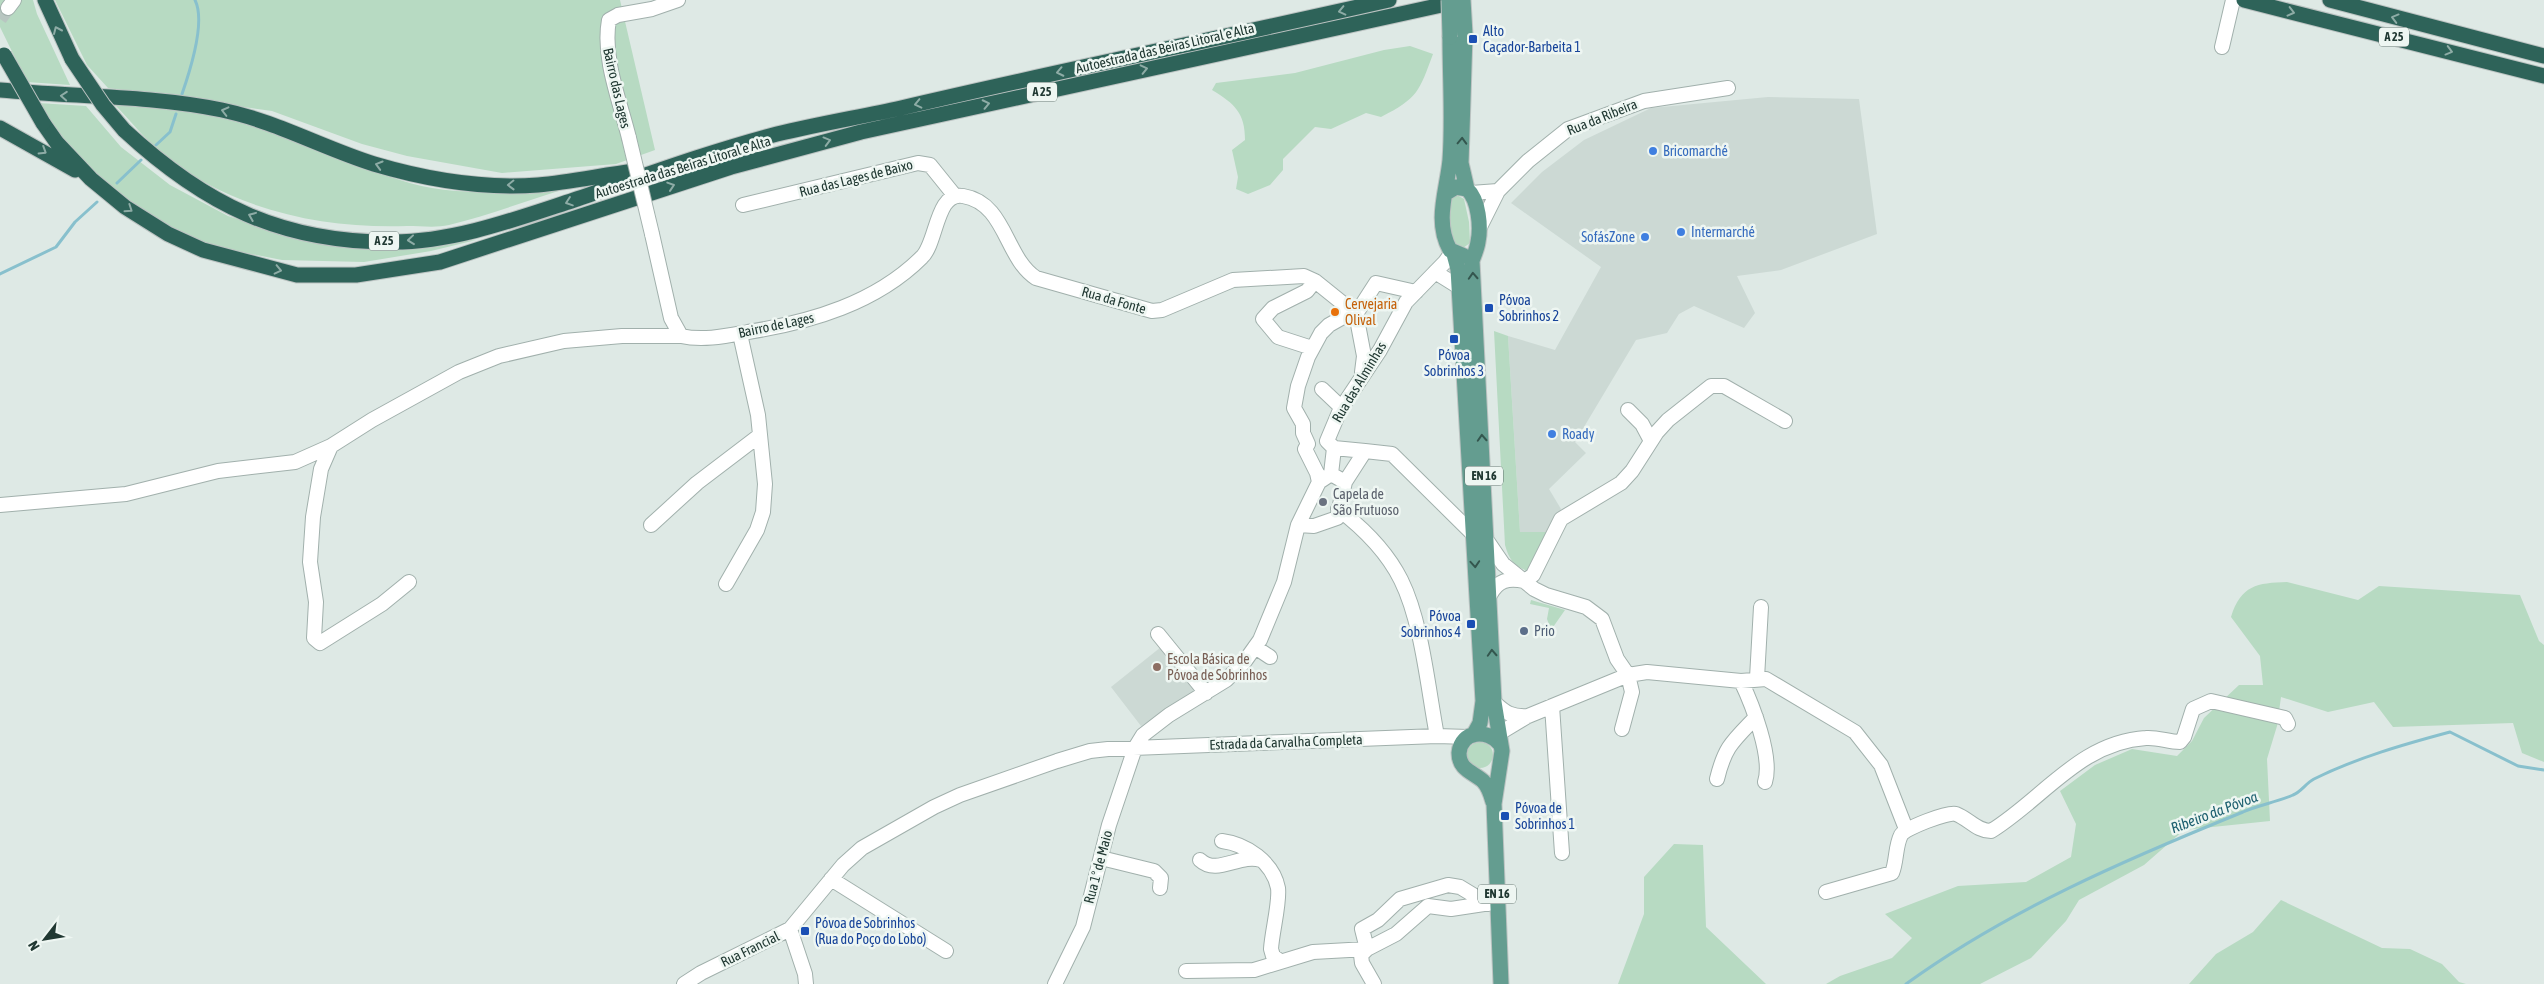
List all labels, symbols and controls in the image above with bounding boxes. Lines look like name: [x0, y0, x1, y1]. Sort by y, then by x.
one-way arrow: [1337, 5, 1346, 16]
one-way arrow: [2287, 6, 2295, 16]
one-way arrow: [2392, 13, 2400, 23]
street label: Autoestrada das Beiras Litoral e Alta: [1074, 20, 1256, 76]
place label: Alto Caçador-Barbeita 1: [1483, 23, 1581, 55]
one-way arrow: [53, 26, 64, 35]
road number: A 25: [2379, 28, 2409, 46]
marker: Alto Caçador-Barbeita 1: [1467, 33, 1479, 45]
one-way arrow: [2444, 45, 2453, 56]
street label: Bairro das Lages: [600, 46, 634, 130]
one-way arrow: [1140, 64, 1149, 75]
one-way arrow: [1056, 66, 1065, 77]
road number: A 25: [1027, 82, 1057, 101]
one-way arrow: [60, 90, 68, 101]
street label: Rua da Ribeira: [1565, 96, 1639, 138]
one-way arrow: [914, 98, 923, 109]
one-way arrow: [981, 99, 990, 110]
one-way arrow: [221, 106, 230, 117]
street label: Autoestrada das Beiras Litoral e Alta: [593, 133, 773, 201]
one-way arrow: [823, 136, 831, 146]
one-way arrow: [1457, 137, 1467, 144]
place label: Bricomarché: [1663, 143, 1728, 159]
one-way arrow: [38, 145, 47, 154]
marker: Bricomarché: [1647, 145, 1659, 157]
street label: Rua das Lages de Baixo: [798, 156, 914, 200]
one-way arrow: [375, 160, 383, 170]
one-way arrow: [507, 180, 515, 190]
one-way arrow: [667, 182, 675, 192]
one-way arrow: [565, 196, 573, 206]
one-way arrow: [123, 203, 133, 212]
one-way arrow: [248, 212, 257, 223]
place label: Intermarché: [1691, 224, 1755, 240]
marker: Intermarché: [1675, 226, 1687, 238]
place label: SofásZone: [1581, 229, 1635, 245]
marker: SofásZone: [1639, 231, 1651, 243]
road number: A 25: [369, 232, 399, 250]
one-way arrow: [407, 234, 415, 245]
one-way arrow: [274, 264, 282, 275]
one-way arrow: [1468, 272, 1479, 280]
street label: Rua da Fonte: [1080, 283, 1148, 317]
place label: Póvoa Sobrinhos 2: [1499, 292, 1559, 324]
place label: Cervejaria Olival: [1345, 296, 1397, 328]
marker: Póvoa Sobrinhos 2: [1483, 302, 1495, 314]
marker: Cervejaria Olival: [1329, 306, 1341, 318]
street label: Bairro de Lages: [737, 309, 815, 341]
marker: Póvoa Sobrinhos 3: [1448, 333, 1460, 345]
street label: Rua das Alminhas: [1329, 339, 1389, 425]
place label: Póvoa Sobrinhos 3: [1424, 347, 1484, 379]
place label: Roady: [1562, 426, 1595, 442]
marker: Roady: [1546, 428, 1558, 440]
one-way arrow: [1477, 434, 1488, 442]
road number: EN 16: [1465, 466, 1503, 486]
place label: Capela de São Frutuoso: [1333, 486, 1399, 518]
marker: Capela de São Frutuoso: [1317, 496, 1329, 508]
one-way arrow: [1469, 560, 1480, 568]
place label: Póvoa Sobrinhos 4: [1401, 608, 1461, 640]
marker: Póvoa Sobrinhos 4: [1465, 618, 1477, 630]
place label: Prio: [1534, 623, 1555, 639]
marker: Prio: [1518, 625, 1530, 637]
one-way arrow: [1487, 649, 1498, 657]
place label: Escola Básica de Póvoa de Sobrinhos: [1167, 651, 1267, 683]
marker: Escola Básica de Póvoa de Sobrinhos: [1151, 661, 1163, 673]
street label: Estrada da Carvalha Completa: [1209, 731, 1363, 753]
water label: Ribeiro da Póvoa: [2168, 788, 2260, 836]
place label: Póvoa de Sobrinhos 1: [1515, 800, 1575, 832]
marker: Póvoa de Sobrinhos 1: [1499, 810, 1511, 822]
street label: Rua 1° de Maio: [1081, 829, 1115, 905]
road number: EN 16: [1478, 884, 1516, 904]
north arrow: [20, 914, 70, 964]
place label: Póvoa de Sobrinhos (Rua do Poço do Lobo): [815, 915, 926, 947]
marker: Póvoa de Sobrinhos (Rua do Poço do Lobo): [799, 925, 811, 937]
street label: Rua Francial: [718, 928, 782, 970]
text: N: [25, 938, 43, 953]

